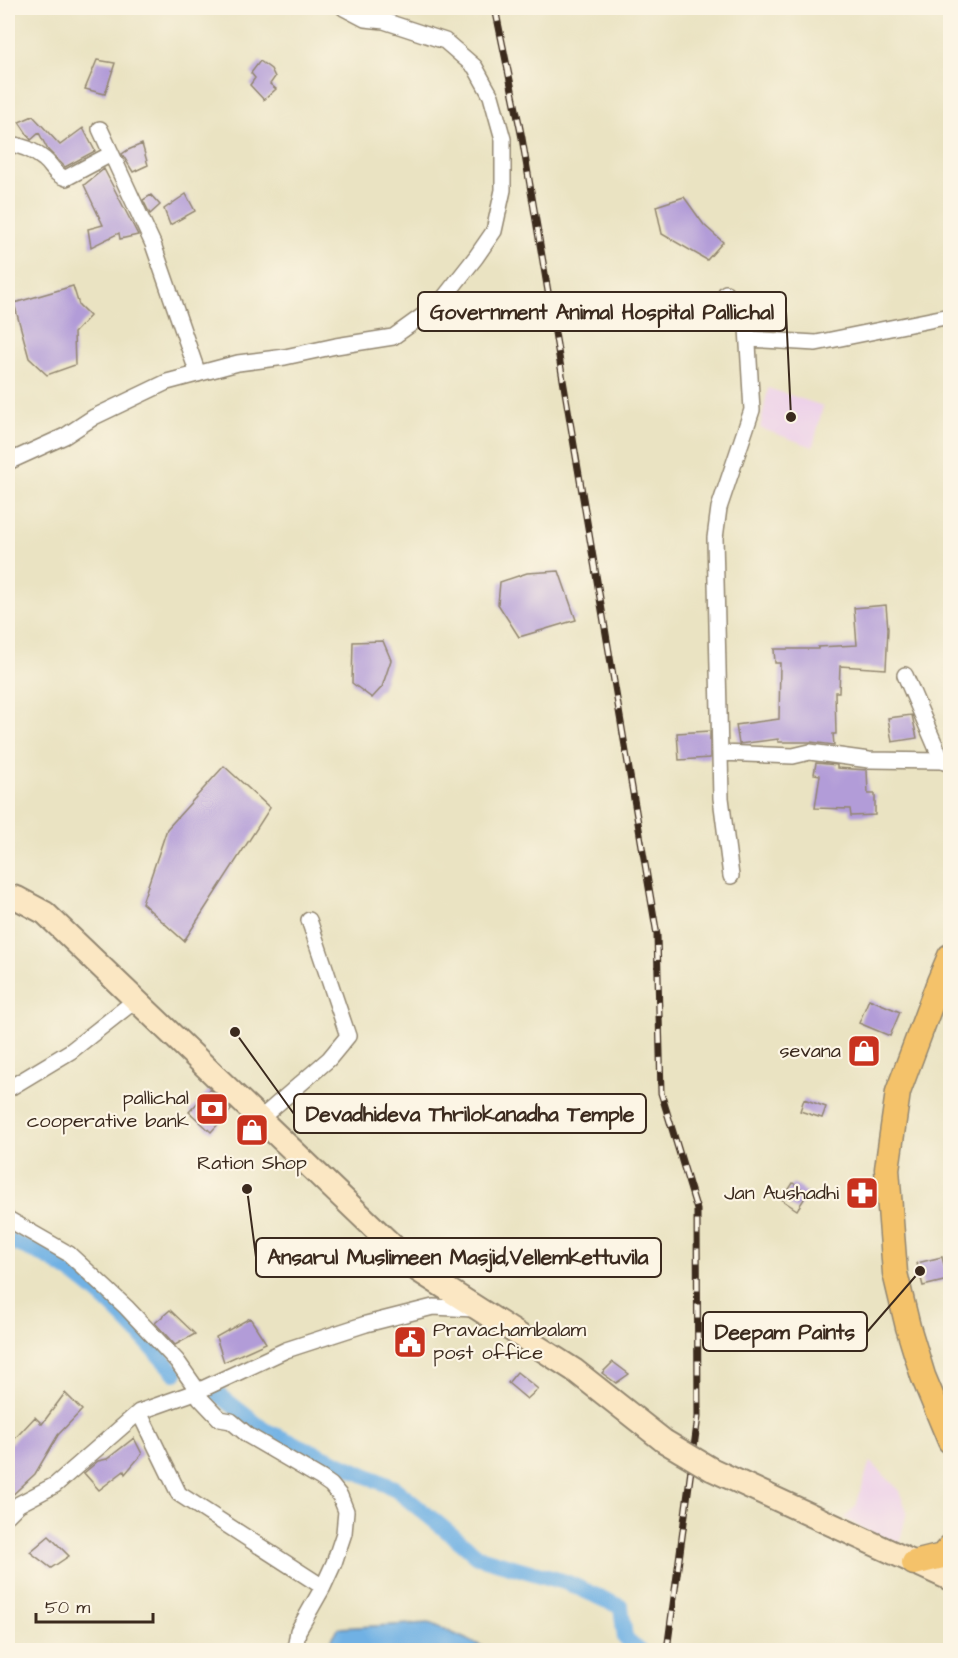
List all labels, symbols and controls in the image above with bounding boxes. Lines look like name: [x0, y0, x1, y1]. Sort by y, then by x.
callout: Government Animal Hospital Pallichal: [418, 292, 786, 331]
text: Government Animal Hospital Pallichal: [430, 298, 775, 328]
shop icon: sevana: [846, 1033, 882, 1069]
place label: sevana: [779, 1037, 841, 1065]
place label: pallichal cooperative bank: [27, 1084, 189, 1135]
bank icon: pallichal cooperative bank: [194, 1091, 230, 1127]
callout: Devadhideva Thrilokanadha Temple: [294, 1094, 646, 1133]
text: Devadhideva Thrilokanadha Temple: [306, 1100, 635, 1130]
shop icon: Ration Shop: [234, 1112, 270, 1148]
place label: Ration Shop: [197, 1149, 307, 1177]
pharmacy icon: Jan Aushadhi: [844, 1175, 880, 1211]
place label: Jan Aushadhi: [724, 1179, 839, 1207]
callout: Ansarul Muslimeen Masjid,Vellemkettuvila: [256, 1238, 661, 1277]
text: Ansarul Muslimeen Masjid,Vellemkettuvila: [268, 1243, 649, 1273]
callout: Deepam Paints: [703, 1312, 867, 1351]
place label: Pravachambalam post office: [433, 1316, 587, 1367]
text: Deepam Paints: [715, 1318, 856, 1348]
public building icon: Pravachambalam post office: [392, 1324, 428, 1360]
scale bar: [36, 1586, 153, 1624]
text: 50 m: [45, 1595, 90, 1620]

